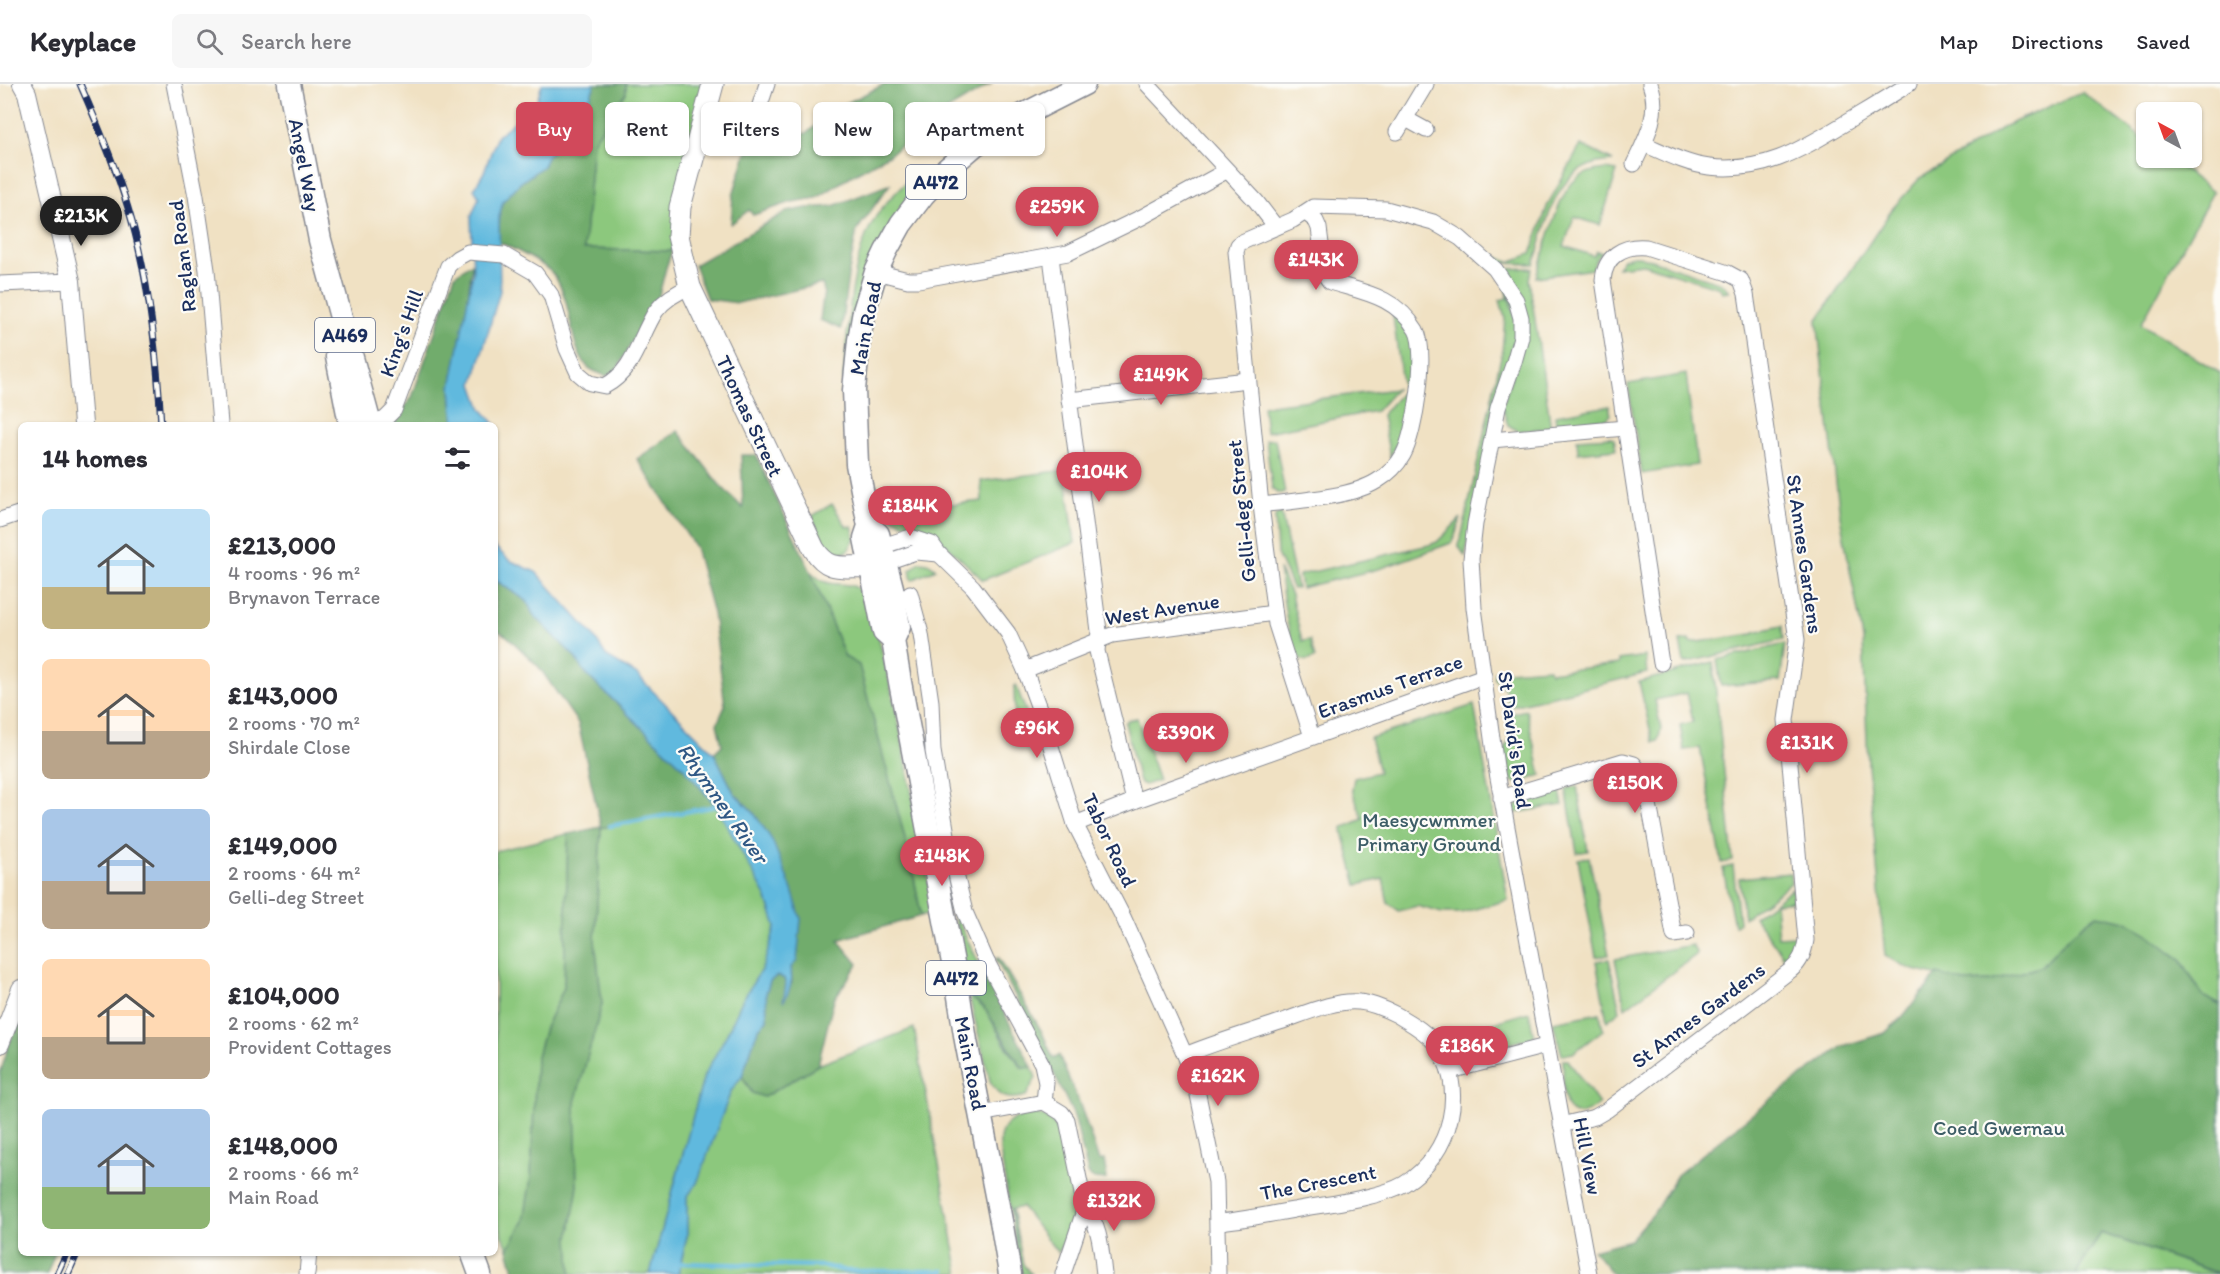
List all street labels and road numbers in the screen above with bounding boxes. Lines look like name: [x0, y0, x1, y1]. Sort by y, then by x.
street label: Angel Way: [284, 116, 326, 214]
road number: A472: [906, 165, 966, 199]
street label: Raglan Road: [163, 198, 201, 314]
street label: Main Road: [844, 279, 886, 377]
street label: King's Hill: [374, 286, 428, 380]
road number: A469: [315, 318, 375, 352]
street label: Thomas Street: [711, 351, 789, 481]
street label: Gelli-deg Street: [1221, 438, 1261, 583]
street label: St Annes Gardens: [1781, 473, 1829, 635]
street label: West Avenue: [1103, 588, 1221, 630]
street label: Erasmus Terrace: [1314, 648, 1466, 724]
street label: St David's Road: [1493, 670, 1537, 810]
street label: Tabor Road: [1077, 789, 1143, 892]
street label: St Annes Gardens: [1626, 957, 1770, 1073]
road number: A472: [926, 961, 986, 995]
street label: Main Road: [950, 1014, 992, 1112]
street label: Hill View: [1568, 1115, 1608, 1197]
street label: The Crescent: [1258, 1158, 1378, 1206]

